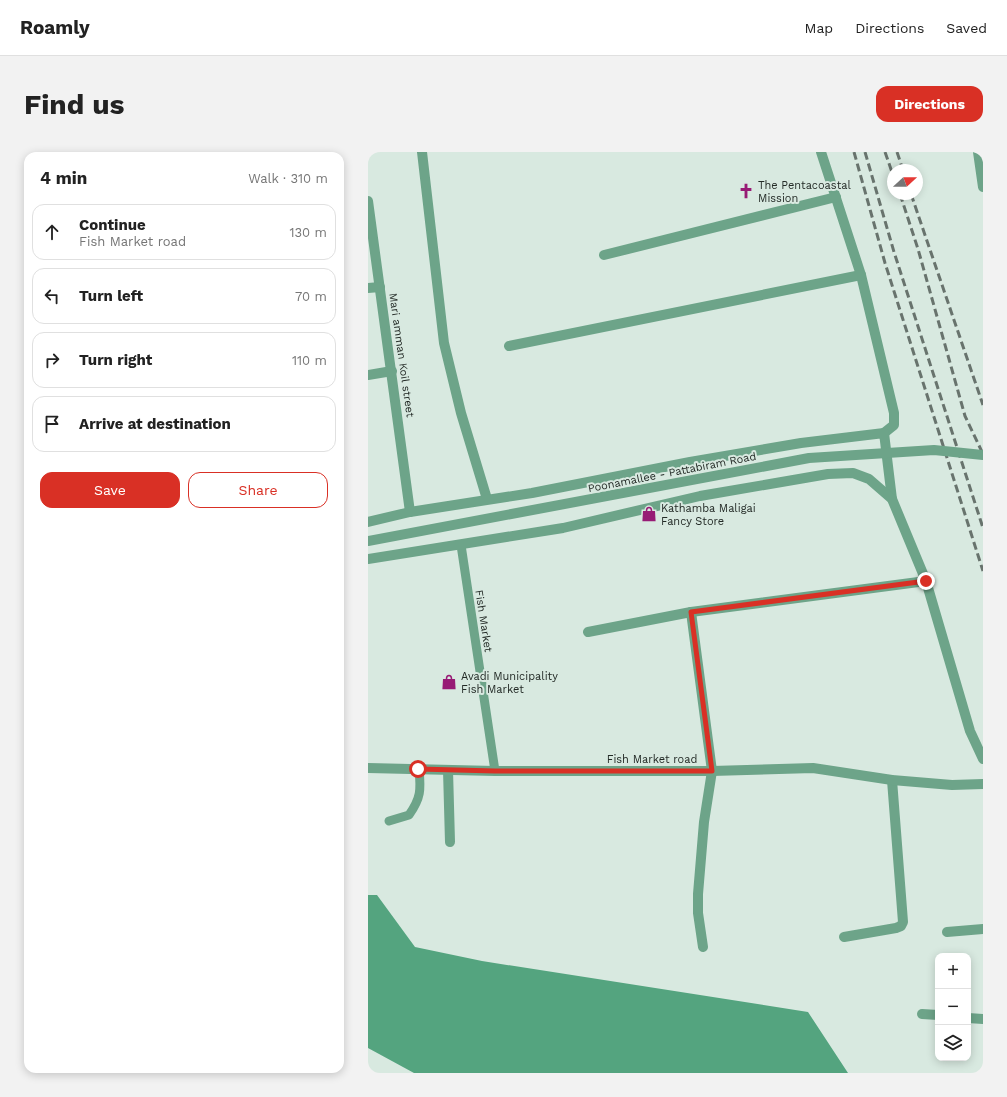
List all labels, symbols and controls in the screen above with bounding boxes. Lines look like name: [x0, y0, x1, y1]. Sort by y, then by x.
text: Roamly: [20, 16, 90, 39]
text: Map: [805, 20, 833, 36]
text: Directions: [855, 20, 924, 36]
text: Saved: [946, 20, 987, 36]
button: Directions: [876, 86, 983, 122]
text: Find us: [24, 88, 124, 121]
north arrow: [887, 164, 923, 200]
text: 4 min: [40, 168, 87, 188]
text: Walk · 310 m: [248, 171, 328, 186]
place label: The Pentacoastal Mission: [758, 179, 851, 205]
church icon: The Pentacoastal Mission: [737, 182, 755, 200]
text: Continue: [79, 216, 146, 234]
icon: ahead: [41, 221, 63, 243]
text: 130 m: [289, 225, 327, 240]
text: Fish Market road: [79, 234, 186, 249]
icon: left: [41, 285, 63, 307]
text: Turn left: [79, 287, 143, 305]
text: 70 m: [295, 289, 327, 304]
street label: Mari amman Koil street: [386, 292, 417, 419]
icon: right: [41, 349, 63, 371]
text: Turn right: [79, 351, 152, 369]
text: 110 m: [292, 353, 327, 368]
icon: arrive: [41, 413, 63, 435]
text: Arrive at destination: [79, 415, 231, 433]
street label: Poonamallee - Pattabiram Road: [587, 450, 757, 495]
button: Save: [40, 472, 180, 508]
button: Share: [188, 472, 328, 508]
place label: Kathamba Maligai Fancy Store: [661, 502, 756, 528]
shop icon: Kathamba Maligai Fancy Store: [640, 505, 658, 523]
route end: [917, 572, 935, 590]
street label: Fish Market: [472, 589, 495, 654]
place label: Avadi Municipality Fish Market: [461, 670, 558, 696]
shop icon: Avadi Municipality Fish Market: [440, 673, 458, 691]
street label: Fish Market road: [607, 753, 697, 766]
route start: [409, 760, 427, 778]
map controls: [935, 953, 971, 1061]
button: +: [935, 953, 971, 989]
button: −: [935, 989, 971, 1025]
button: layers: [935, 1025, 971, 1061]

